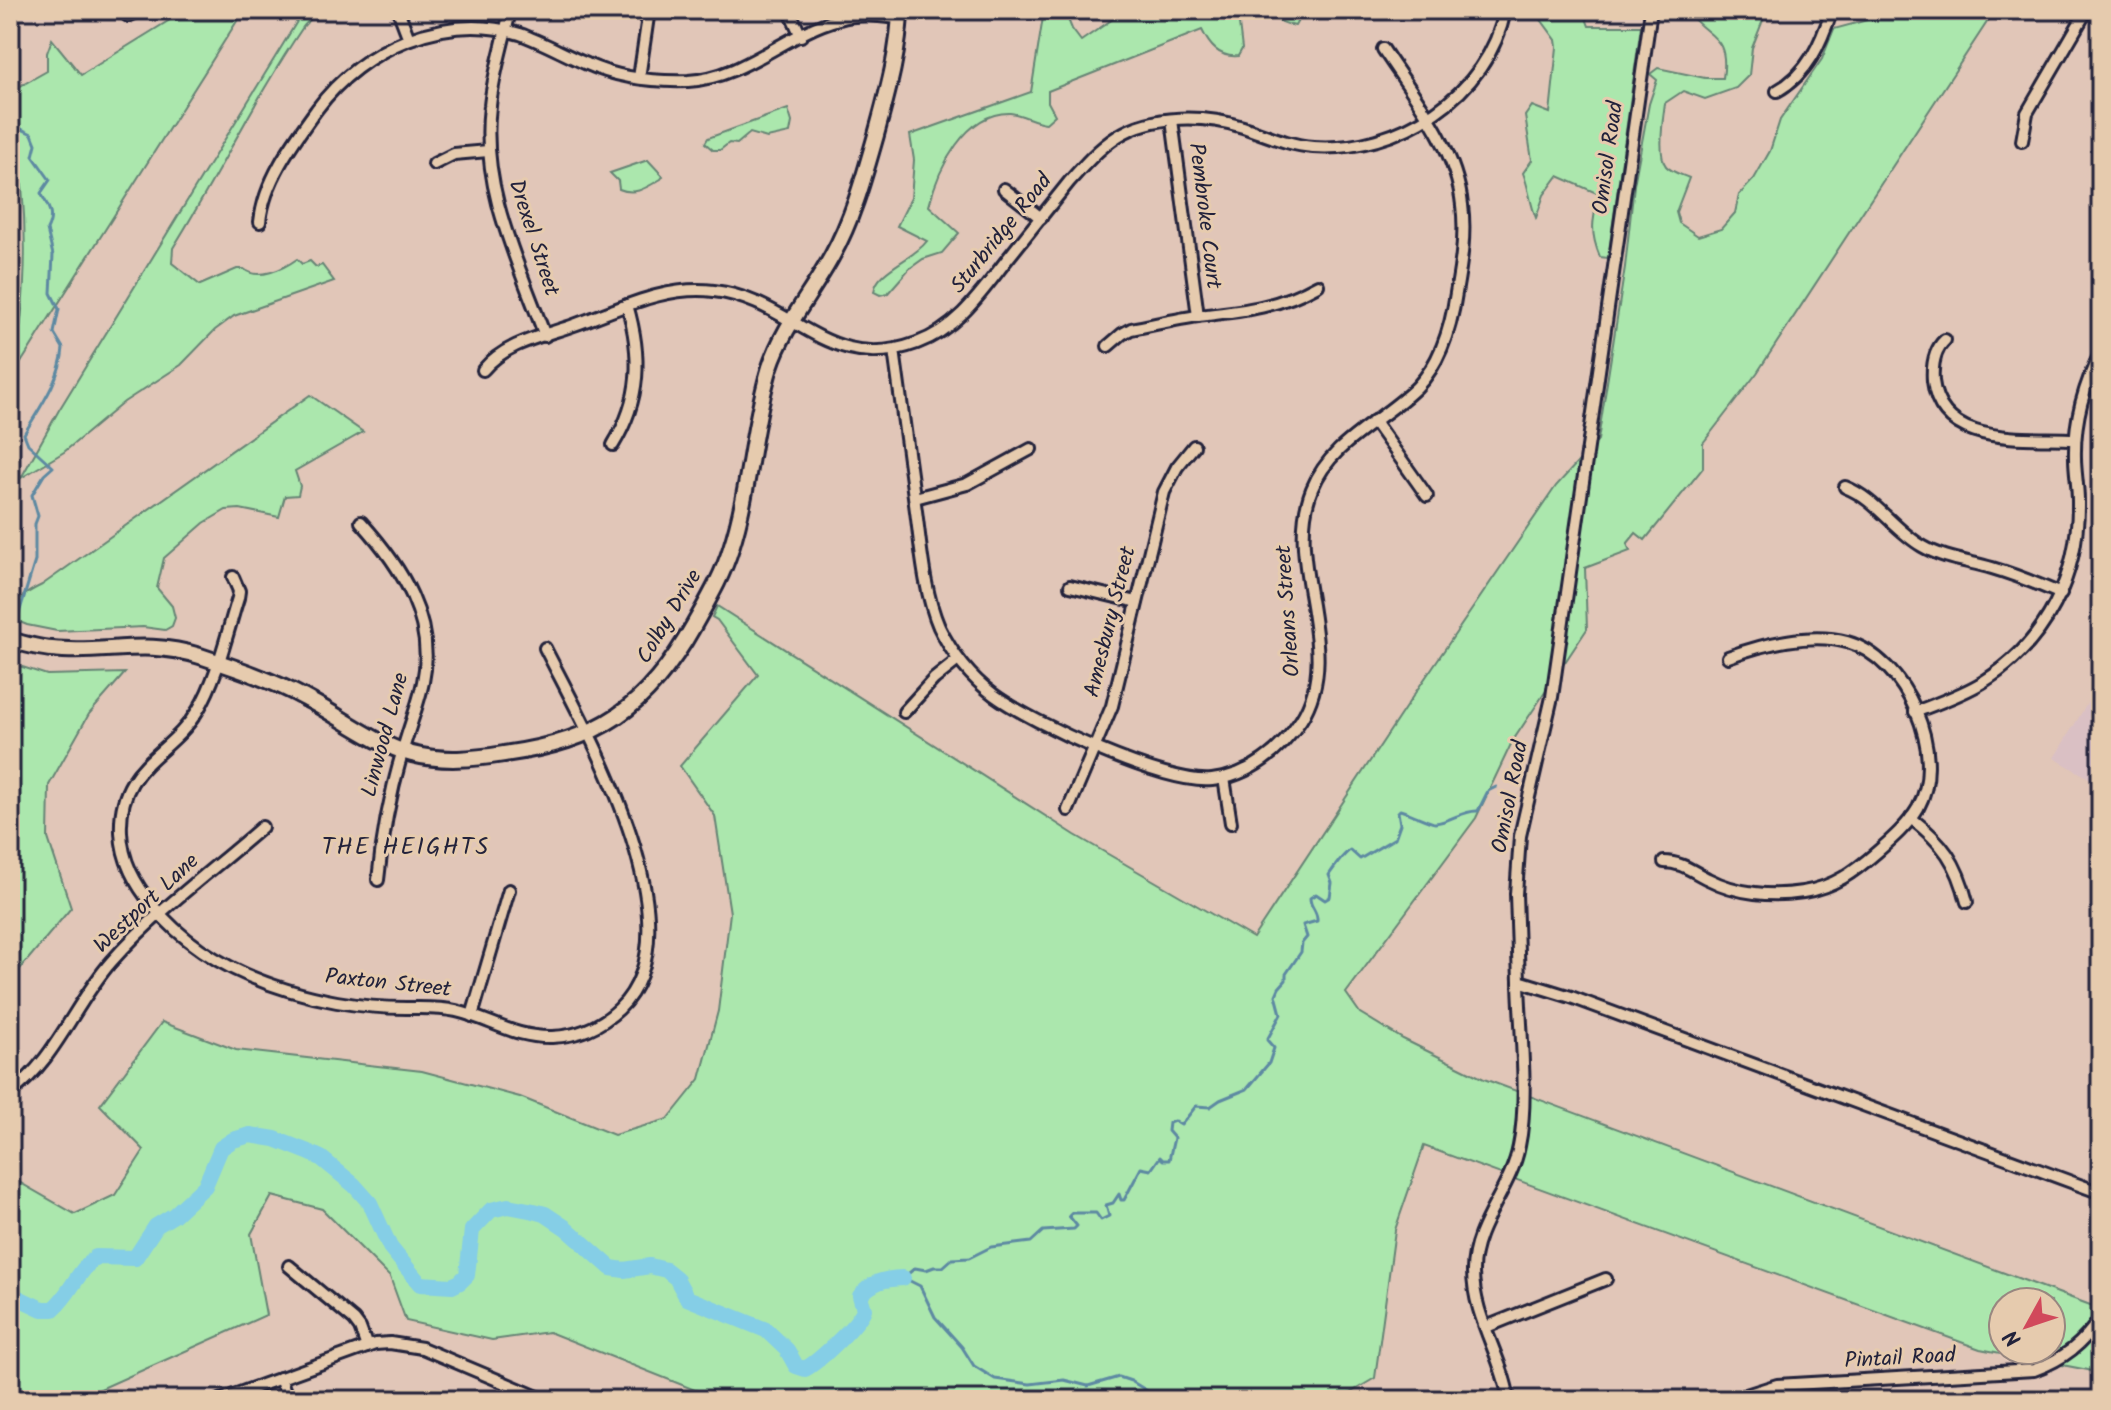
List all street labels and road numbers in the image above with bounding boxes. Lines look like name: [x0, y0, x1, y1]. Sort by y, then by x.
street label: Omisol Road: [1584, 98, 1634, 217]
street label: Pembroke Court: [1178, 141, 1230, 291]
street label: Sturbridge Road: [942, 165, 1062, 302]
street label: Drexel Street: [498, 175, 568, 301]
street label: Amesbury Street: [1075, 542, 1147, 701]
street label: Orleans Street: [1267, 543, 1311, 678]
street label: Colby Drive: [628, 563, 712, 671]
street label: Linwood Lane: [353, 669, 419, 801]
street label: Omisol Road: [1483, 737, 1539, 856]
street label: Westport Lane: [86, 845, 208, 963]
street label: Paxton Street: [323, 960, 453, 1008]
street label: Pintail Road: [1844, 1339, 1958, 1379]

